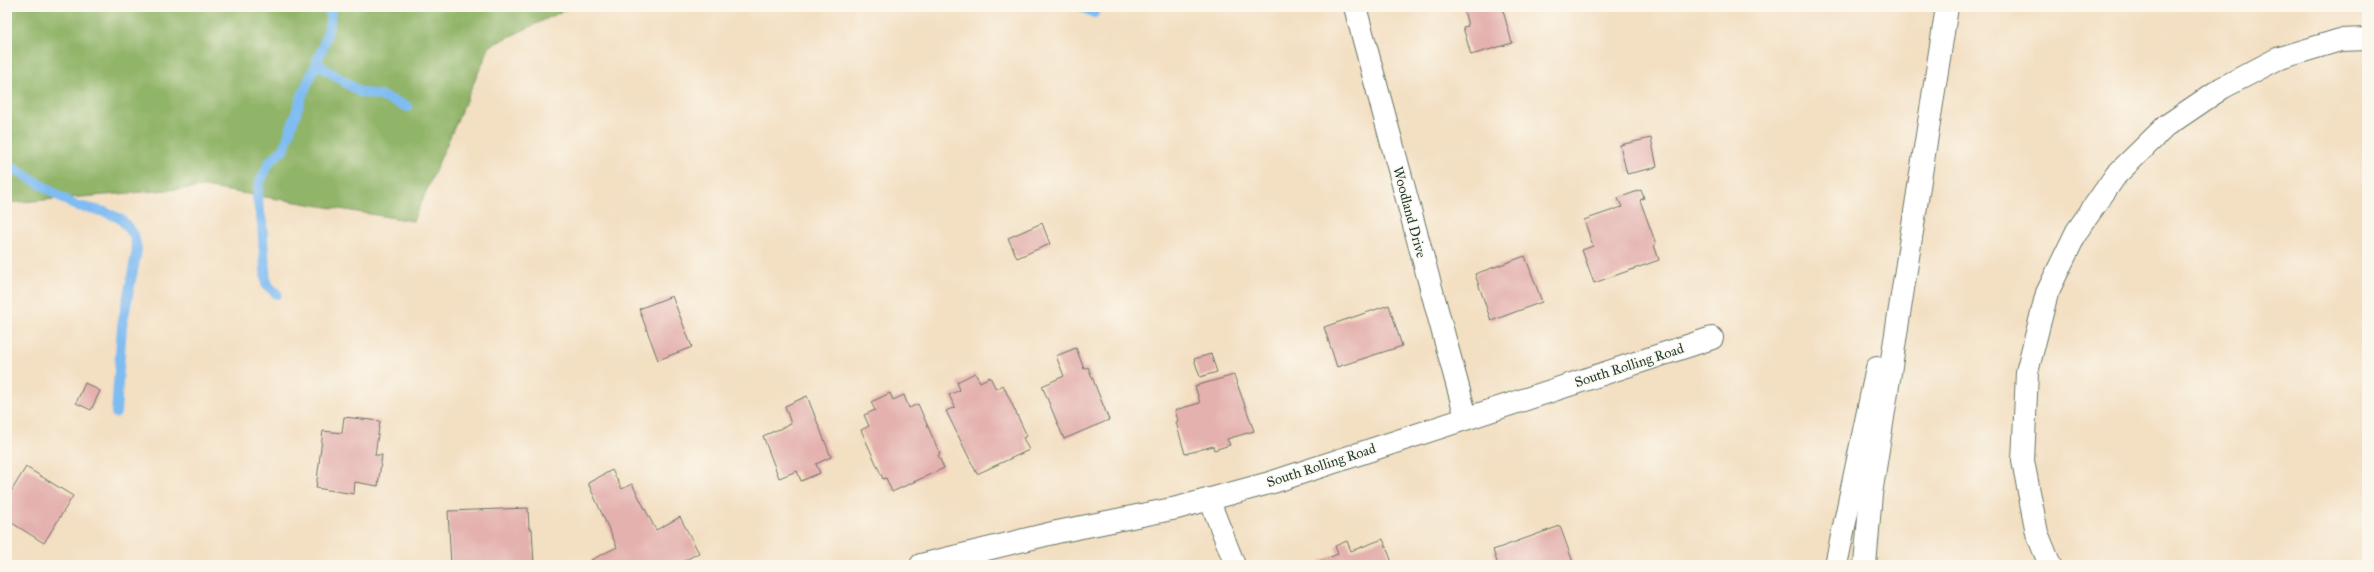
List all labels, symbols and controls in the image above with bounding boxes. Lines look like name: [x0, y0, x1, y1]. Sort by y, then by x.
street label: Woodland Drive: [1389, 165, 1430, 260]
street label: South Rolling Road: [1572, 340, 1686, 391]
street label: South Rolling Road: [1264, 440, 1378, 491]

